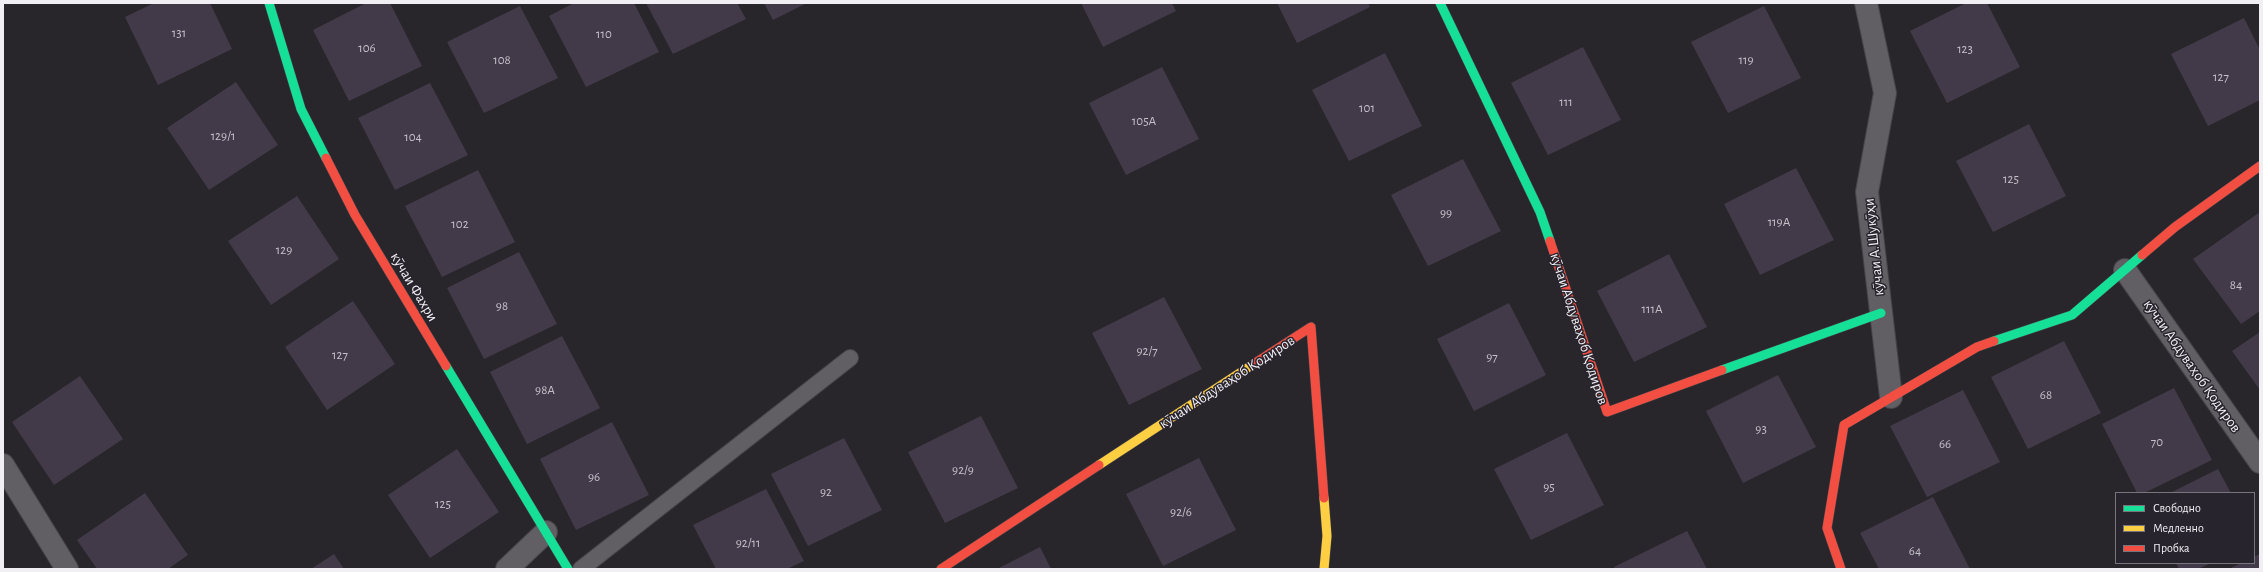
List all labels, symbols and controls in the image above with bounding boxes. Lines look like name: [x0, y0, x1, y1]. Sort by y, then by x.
house number: 131: [172, 25, 186, 41]
house number: 110: [596, 26, 612, 42]
house number: 106: [358, 40, 376, 56]
house number: 123: [1957, 41, 1973, 57]
house number: 108: [493, 52, 511, 68]
house number: 119: [1738, 52, 1754, 68]
house number: 127: [2213, 69, 2229, 85]
house number: 111: [1559, 94, 1573, 110]
house number: 101: [1359, 100, 1375, 116]
house number: 105А: [1132, 113, 1156, 129]
house number: 129/1: [211, 128, 235, 144]
house number: 104: [404, 129, 422, 145]
house number: 125: [2003, 171, 2019, 187]
street label: кӯчаи А.Шукӯҳи: [1860, 197, 1888, 297]
house number: 99: [1440, 205, 1452, 221]
house number: 119А: [1768, 214, 1790, 230]
house number: 102: [451, 216, 469, 232]
house number: 129: [276, 242, 292, 258]
street label: кӯчаи Фахри: [386, 249, 442, 325]
street label: кӯчаи Абдуваҳоб Қодиров: [1546, 251, 1612, 407]
house number: 84: [2230, 277, 2242, 293]
street label: кӯчаи Абдуваҳоб Қодиров: [2139, 296, 2245, 436]
house number: 98: [496, 298, 508, 314]
house number: 111А: [1641, 301, 1663, 317]
street label: кӯчаи Абдуваҳоб Қодиров: [1156, 331, 1298, 433]
house number: 92/7: [1136, 343, 1158, 359]
house number: 127: [332, 347, 348, 363]
house number: 97: [1486, 349, 1498, 365]
house number: 98А: [535, 382, 555, 398]
house number: 68: [2040, 387, 2052, 403]
house number: 93: [1755, 421, 1767, 437]
house number: 70: [2151, 434, 2163, 450]
house number: 66: [1939, 436, 1951, 452]
house number: 92/9: [952, 462, 974, 478]
house number: 96: [588, 469, 600, 485]
house number: 95: [1543, 479, 1555, 495]
house number: 92: [820, 484, 832, 500]
legend: [2115, 492, 2255, 564]
house number: 125: [435, 496, 451, 512]
text: Свободно: [2153, 502, 2201, 514]
house number: 92/6: [1170, 504, 1192, 520]
text: Медленно: [2153, 522, 2204, 534]
house number: 92/11: [736, 535, 760, 551]
text: Пробка: [2153, 542, 2190, 554]
house number: 64: [1909, 543, 1921, 559]

